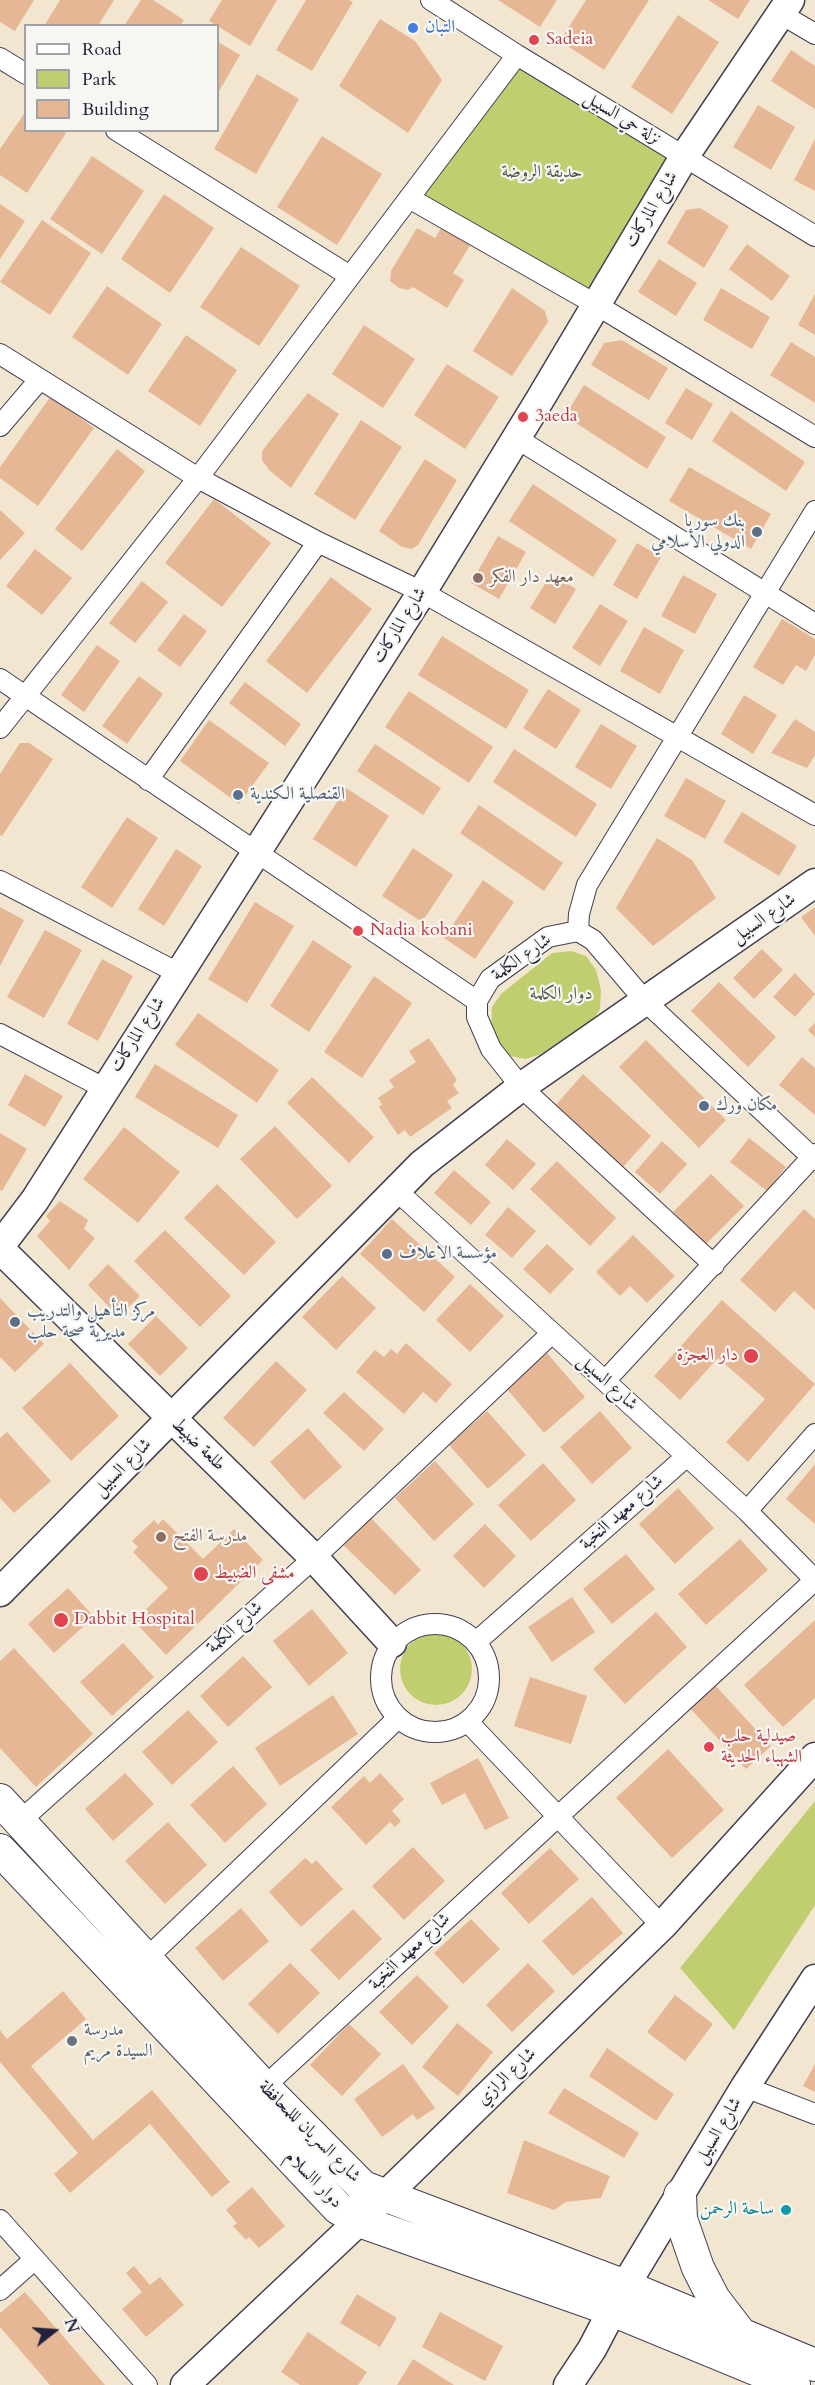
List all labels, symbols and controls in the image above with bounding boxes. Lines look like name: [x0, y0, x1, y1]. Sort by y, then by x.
place label: التبان: [425, 17, 455, 39]
marker: التبان: [406, 21, 420, 35]
legend: [24, 24, 219, 132]
place label: Sadeia: [546, 29, 593, 51]
marker: Sadeia: [527, 33, 541, 47]
text: Road: [82, 37, 122, 62]
text: Park: [82, 67, 117, 92]
street label: نزلة حي السبيل: [579, 87, 665, 151]
text: Building: [82, 97, 149, 122]
park label: حديقة الروضة: [502, 162, 582, 184]
street label: شارع الماركات: [621, 168, 683, 252]
place label: 3aeda: [535, 406, 578, 428]
marker: 3aeda: [516, 410, 530, 424]
place label: بنك سوريا الدولي الأسلامي: [651, 511, 745, 554]
marker: بنك سوريا الدولي الأسلامي: [750, 525, 764, 539]
place label: معهد دار الفكر: [490, 567, 574, 589]
marker: معهد دار الفكر: [471, 571, 485, 585]
street label: شارع الماركات: [368, 584, 432, 668]
place label: القنصلية الكندية: [250, 784, 345, 806]
marker: القنصلية الكندية: [231, 788, 245, 802]
street label: شارع السبيل: [728, 889, 800, 949]
place label: Nadia kobani: [370, 920, 472, 942]
marker: Nadia kobani: [351, 924, 365, 938]
street label: شارع الكلمة: [488, 930, 556, 986]
park label: دوار الكلمة: [529, 984, 593, 1006]
street label: شارع الماركات: [106, 993, 170, 1077]
place label: مكان ورك: [716, 1095, 777, 1117]
marker: مكان ورك: [697, 1099, 711, 1113]
place label: مؤسسة الاعلاف: [399, 1243, 497, 1265]
marker: مؤسسة الاعلاف: [380, 1247, 394, 1261]
place label: مركز التأهيل والتدريب مديرية صحة حلب: [27, 1301, 155, 1344]
marker: مركز التأهيل والتدريب مديرية صحة حلب: [8, 1315, 22, 1329]
place label: دار العجزة: [677, 1345, 738, 1367]
marker: دار العجزة: [742, 1347, 760, 1365]
street label: شارع السبيل: [572, 1350, 642, 1416]
street label: طلعة ضبيط: [166, 1414, 230, 1476]
street label: شارع السبيل: [89, 1434, 157, 1502]
street label: شارع معهد النخبة: [576, 1471, 668, 1555]
place label: مدرسة الفتح: [173, 1526, 247, 1548]
marker: مدرسة الفتح: [154, 1530, 168, 1544]
place label: مشفى الضبيط: [214, 1563, 295, 1585]
marker: مشفى الضبيط: [192, 1565, 210, 1583]
street label: شارع الكلمة: [203, 1597, 267, 1659]
place label: Dabbit Hospital: [74, 1609, 195, 1631]
marker: Dabbit Hospital: [52, 1611, 70, 1629]
place label: صيدلية حلب الشهباء الحديثة: [721, 1726, 802, 1768]
marker: صيدلية حلب الشهباء الحديثة: [702, 1740, 716, 1754]
street label: شارع معهد النخبة: [365, 1909, 455, 1995]
place label: مدرسة السيدة مريم: [84, 2020, 153, 2062]
marker: مدرسة السيدة مريم: [65, 2034, 79, 2048]
street label: شارع الرازي: [473, 2044, 541, 2110]
street label: شارع السريان لللمحافظة: [253, 2076, 365, 2188]
street label: شارع السبيل: [691, 2094, 747, 2168]
street label: دوار االسلام: [280, 2147, 346, 2213]
place label: ساحة الرحمن: [700, 2199, 774, 2221]
marker: ساحة الرحمن: [779, 2203, 793, 2217]
north arrow: [24, 2301, 84, 2361]
text: N: [59, 2316, 84, 2336]

